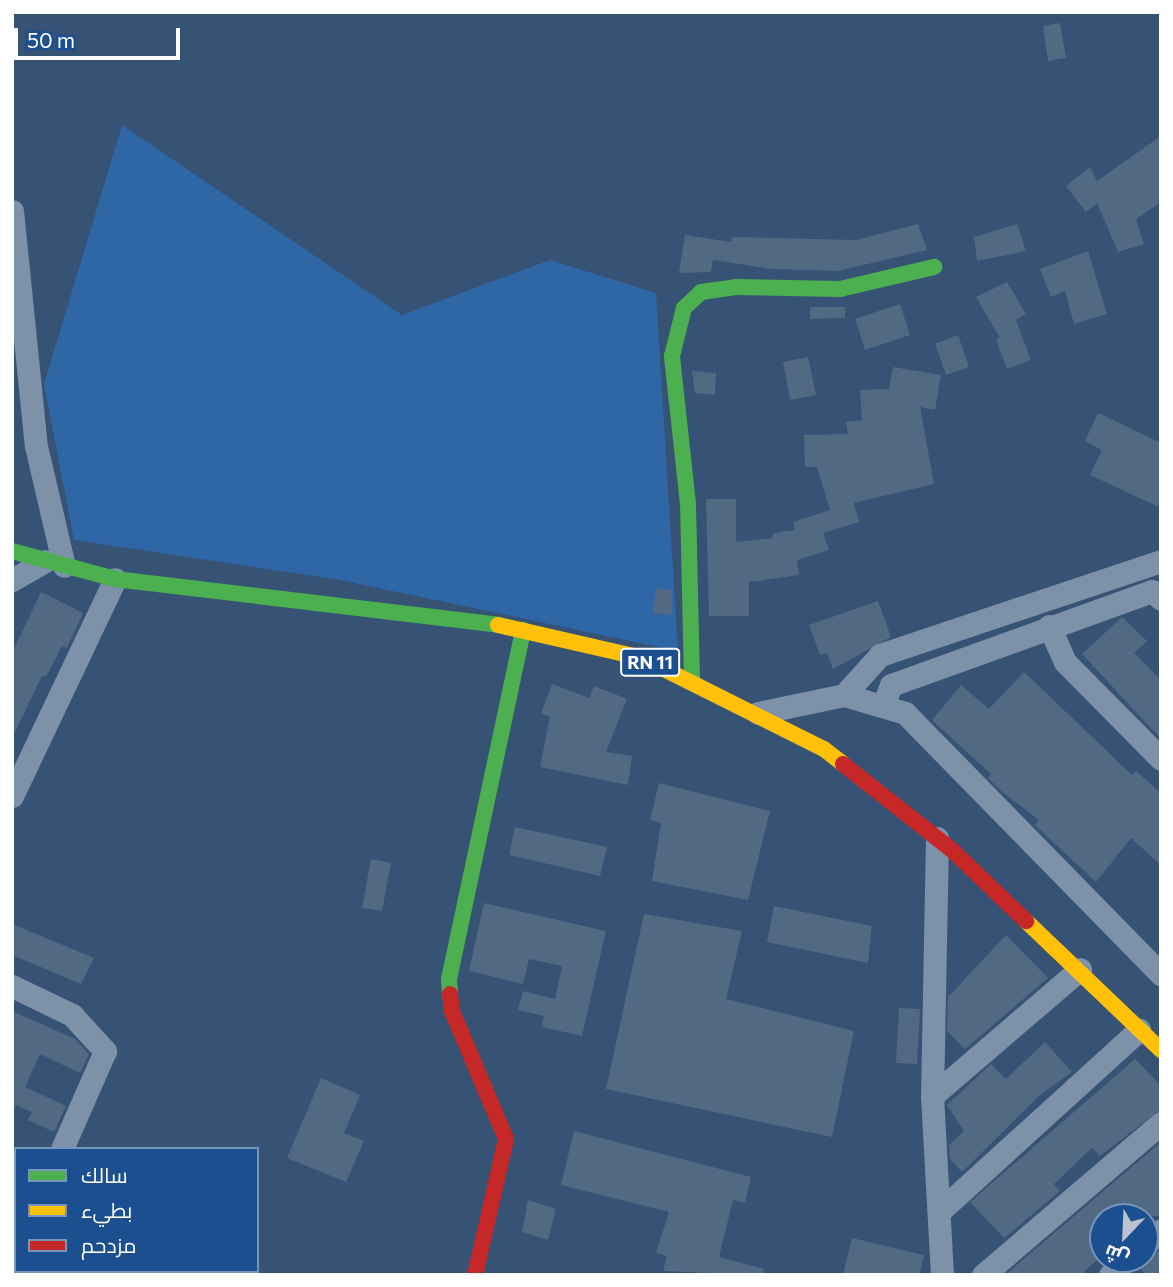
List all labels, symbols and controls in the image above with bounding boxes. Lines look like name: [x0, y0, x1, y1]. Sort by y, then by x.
scale bar: [18, 14, 184, 58]
text: 50 m: [27, 27, 75, 52]
road number: RN 11: [618, 648, 682, 676]
legend: [14, 1147, 259, 1273]
text: سالك: [81, 1162, 128, 1187]
text: بطيء: [81, 1197, 132, 1222]
north arrow: [1089, 1203, 1159, 1273]
text: مزدحم: [81, 1232, 136, 1257]
text: ش: [1101, 1241, 1132, 1271]

